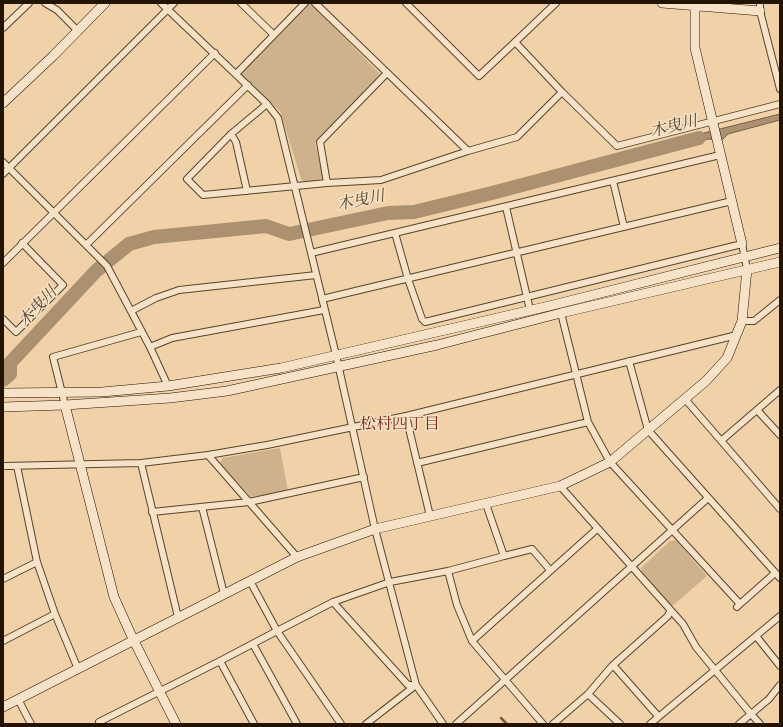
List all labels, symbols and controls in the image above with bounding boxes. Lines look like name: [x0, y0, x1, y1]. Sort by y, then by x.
water label: 木曳川: [648, 113, 700, 143]
water label: 木曳川: [336, 188, 386, 216]
water label: 木曳川: [16, 284, 62, 332]
district label: 松村四丁目: [360, 416, 440, 436]

